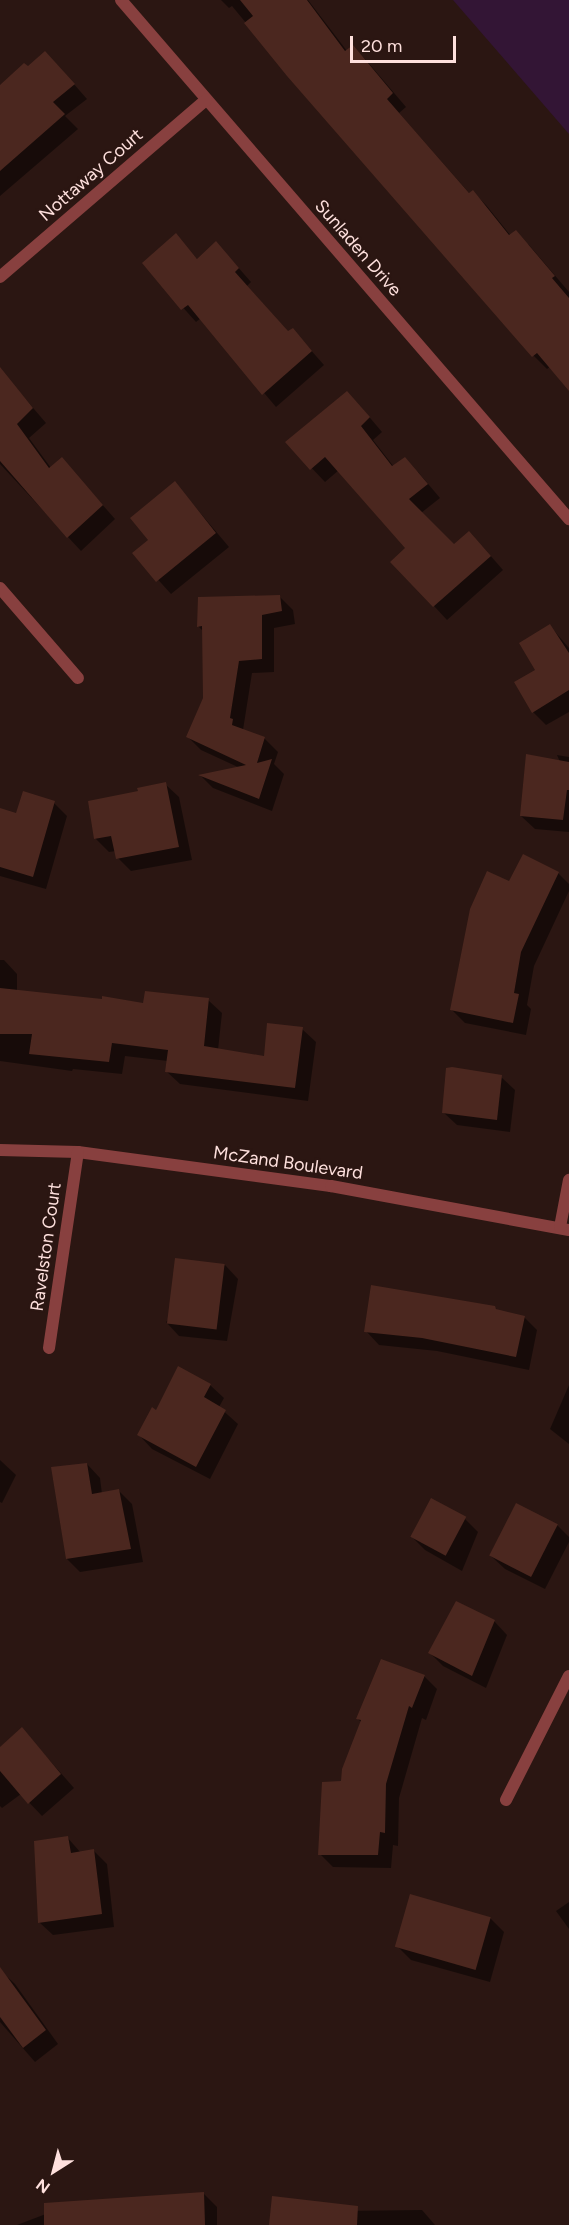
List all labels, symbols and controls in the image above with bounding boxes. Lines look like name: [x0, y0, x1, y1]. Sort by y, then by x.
scale bar: [353, 24, 460, 62]
text: 20 m: [361, 35, 402, 57]
street label: Nottaway Court: [35, 124, 147, 226]
street label: Sunladen Drive: [310, 195, 406, 301]
street label: McZand Boulevard: [212, 1142, 364, 1184]
street label: Ravelston Court: [26, 1181, 66, 1313]
north arrow: [24, 2141, 84, 2201]
text: N: [33, 2175, 54, 2197]

